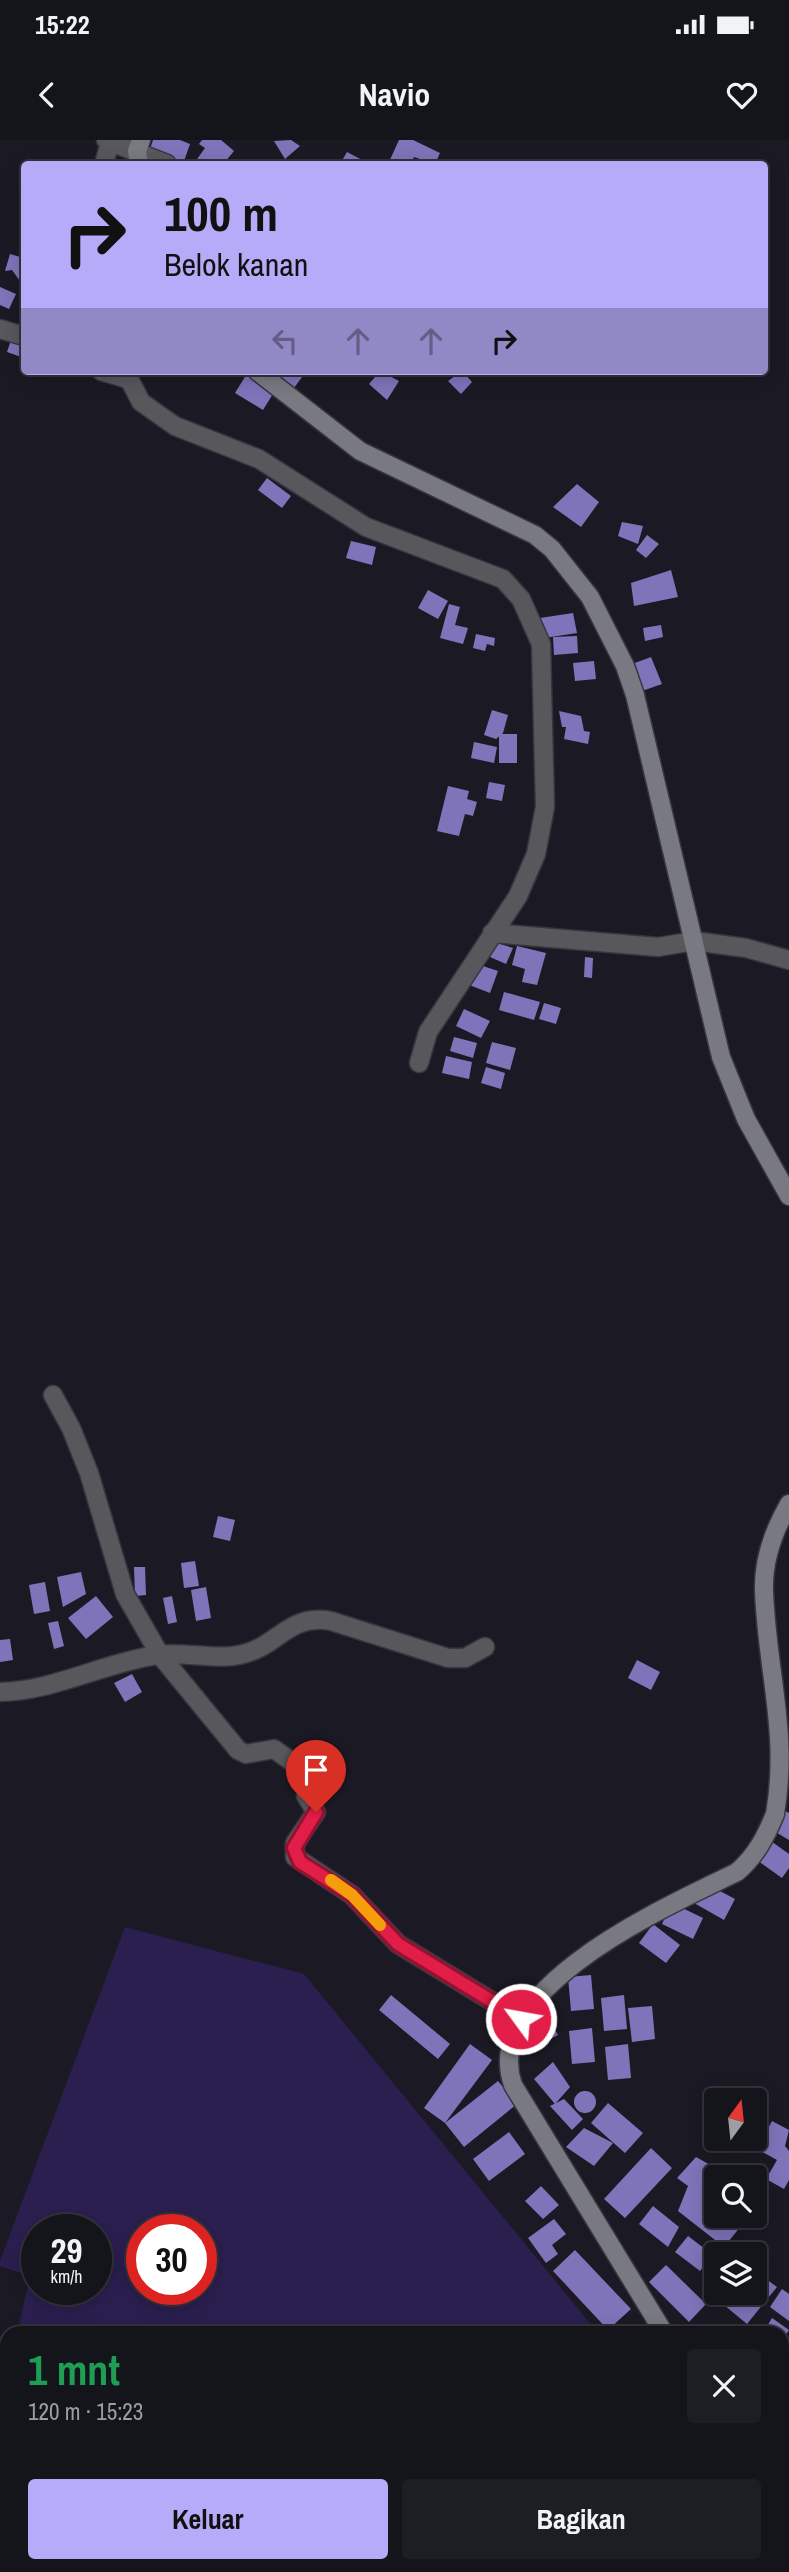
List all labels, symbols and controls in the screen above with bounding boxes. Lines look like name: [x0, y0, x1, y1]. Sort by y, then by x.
text: 15:22: [35, 7, 90, 42]
text: Navio: [359, 73, 430, 116]
icon: back: [28, 76, 66, 114]
icon: heart: [723, 76, 761, 114]
text: 100 m: [164, 180, 278, 246]
icon: right: [49, 189, 140, 280]
text: Belok kanan: [164, 243, 308, 286]
icon: left: [266, 322, 304, 360]
icon: ahead: [339, 322, 377, 360]
icon: ahead: [412, 322, 450, 360]
icon: right: [485, 322, 523, 360]
pin: [286, 1740, 346, 1812]
icon: arrive: [297, 1751, 335, 1789]
position arrow: [484, 1982, 558, 2056]
north arrow: [704, 2088, 766, 2151]
map controls: [704, 2088, 767, 2305]
button: search: [704, 2165, 767, 2228]
speed limit sign: 30: [126, 2214, 217, 2305]
text: 29: [51, 2227, 82, 2274]
button: layers: [704, 2242, 767, 2305]
text: km/h: [51, 2264, 83, 2289]
text: 1 mnt: [28, 2342, 120, 2398]
button: close: [687, 2349, 761, 2423]
text: 120 m · 15:23: [28, 2396, 143, 2427]
button: Keluar: [28, 2479, 388, 2559]
button: Bagikan: [402, 2479, 761, 2559]

